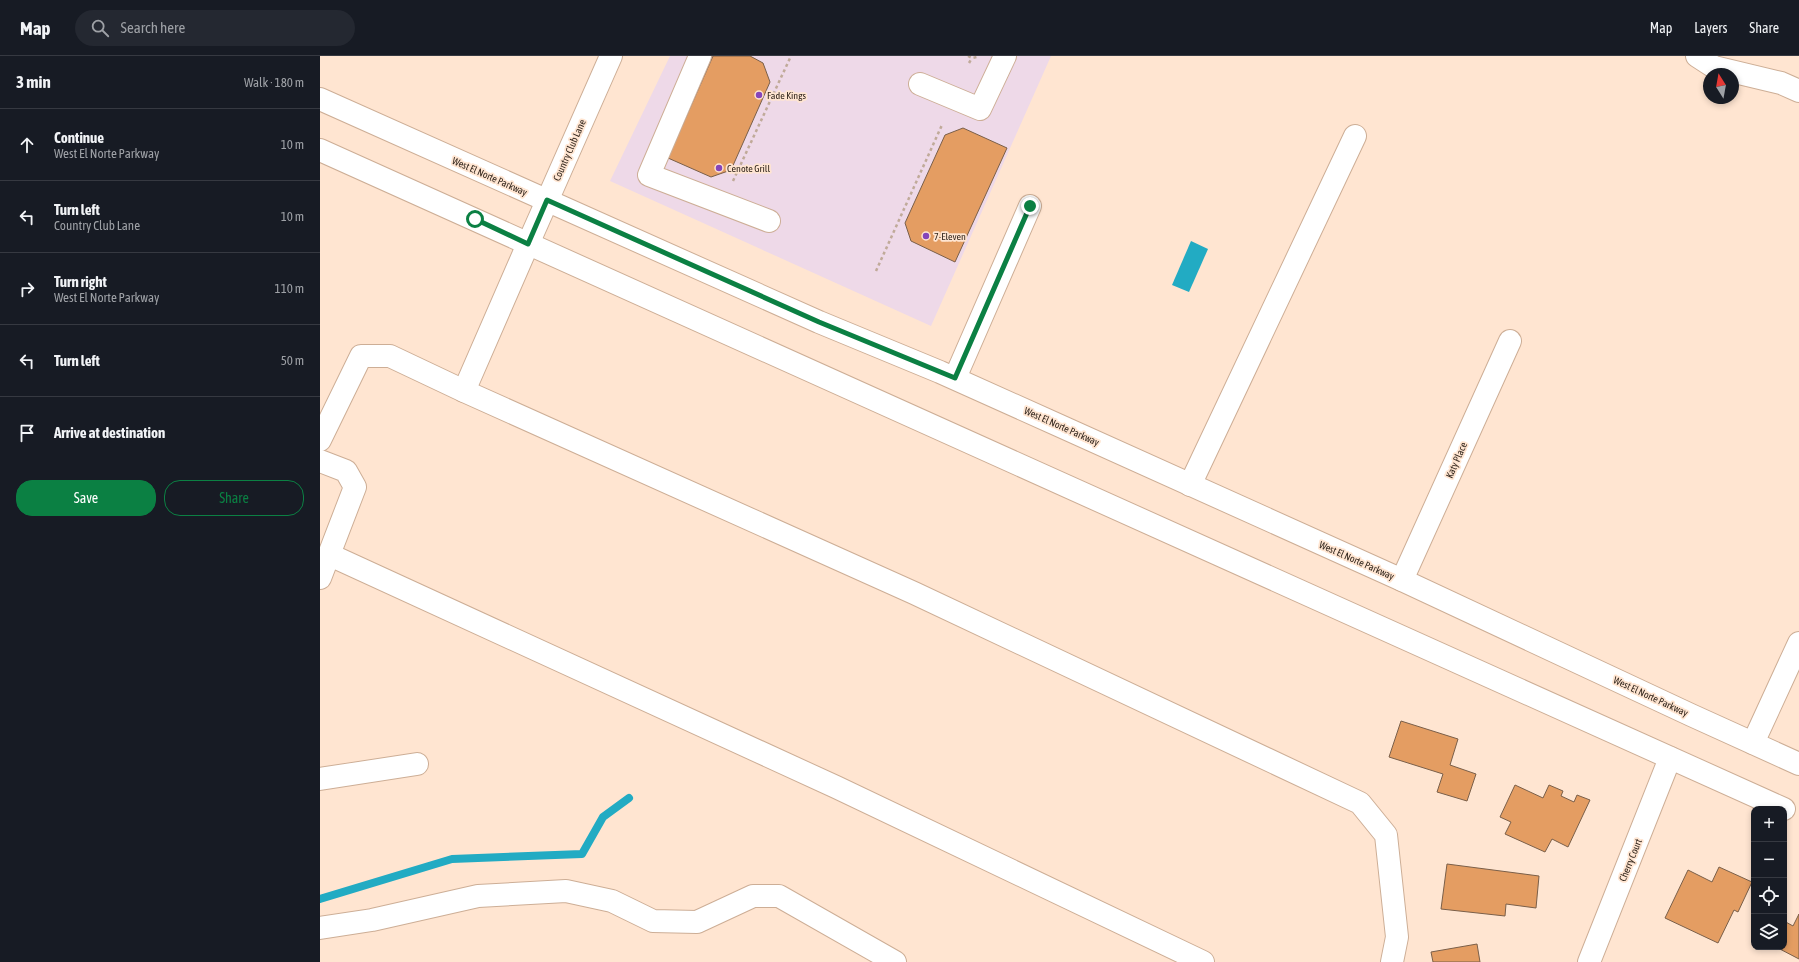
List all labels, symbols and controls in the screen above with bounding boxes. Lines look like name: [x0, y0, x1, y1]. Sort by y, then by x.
search box: [75, 10, 355, 46]
text: Map: [20, 17, 51, 39]
icon: search: [89, 17, 111, 39]
text: Search here: [121, 19, 185, 36]
text: Map: [1650, 20, 1672, 36]
text: Layers: [1694, 20, 1727, 36]
text: Share: [1749, 20, 1779, 36]
north arrow: [1703, 68, 1739, 104]
text: 3 min: [16, 72, 51, 92]
text: Walk · 180 m: [244, 75, 304, 90]
marker: Fade Kings: [754, 90, 764, 100]
place label: Fade Kings: [767, 90, 806, 101]
street label: Country Club Lane: [551, 117, 588, 183]
text: Continue: [54, 129, 104, 146]
icon: ahead: [16, 134, 38, 156]
text: 10 m: [281, 137, 304, 152]
text: West El Norte Parkway: [54, 146, 159, 161]
street label: West El Norte Parkway: [451, 155, 529, 198]
marker: Cenote Grill: [714, 163, 724, 173]
place label: Cenote Grill: [727, 163, 770, 174]
route end: [1021, 197, 1039, 215]
text: Turn left: [54, 201, 100, 218]
icon: left: [16, 206, 38, 228]
text: 10 m: [281, 209, 304, 224]
route start: [466, 210, 484, 228]
text: Country Club Lane: [54, 218, 140, 233]
marker: 7-Eleven: [921, 231, 931, 241]
place label: 7-Eleven: [934, 231, 966, 242]
text: Turn right: [54, 273, 107, 290]
icon: right: [16, 278, 38, 300]
text: 110 m: [275, 281, 304, 296]
text: West El Norte Parkway: [54, 290, 159, 305]
icon: left: [16, 350, 38, 372]
text: Turn left: [54, 352, 100, 369]
text: 50 m: [281, 353, 304, 368]
street label: West El Norte Parkway: [1023, 405, 1101, 448]
icon: arrive: [16, 422, 38, 444]
text: Arrive at destination: [54, 424, 165, 441]
street label: Katy Place: [1444, 440, 1469, 480]
button: Save: [16, 480, 156, 516]
button: Share: [164, 480, 304, 516]
street label: West El Norte Parkway: [1318, 539, 1396, 582]
street label: West El Norte Parkway: [1612, 674, 1690, 719]
map controls: [1751, 806, 1787, 950]
button: +: [1751, 806, 1787, 842]
street label: Cherry Court: [1617, 837, 1644, 883]
button: −: [1751, 842, 1787, 878]
button: locate: [1751, 878, 1787, 914]
button: layers: [1751, 914, 1787, 950]

